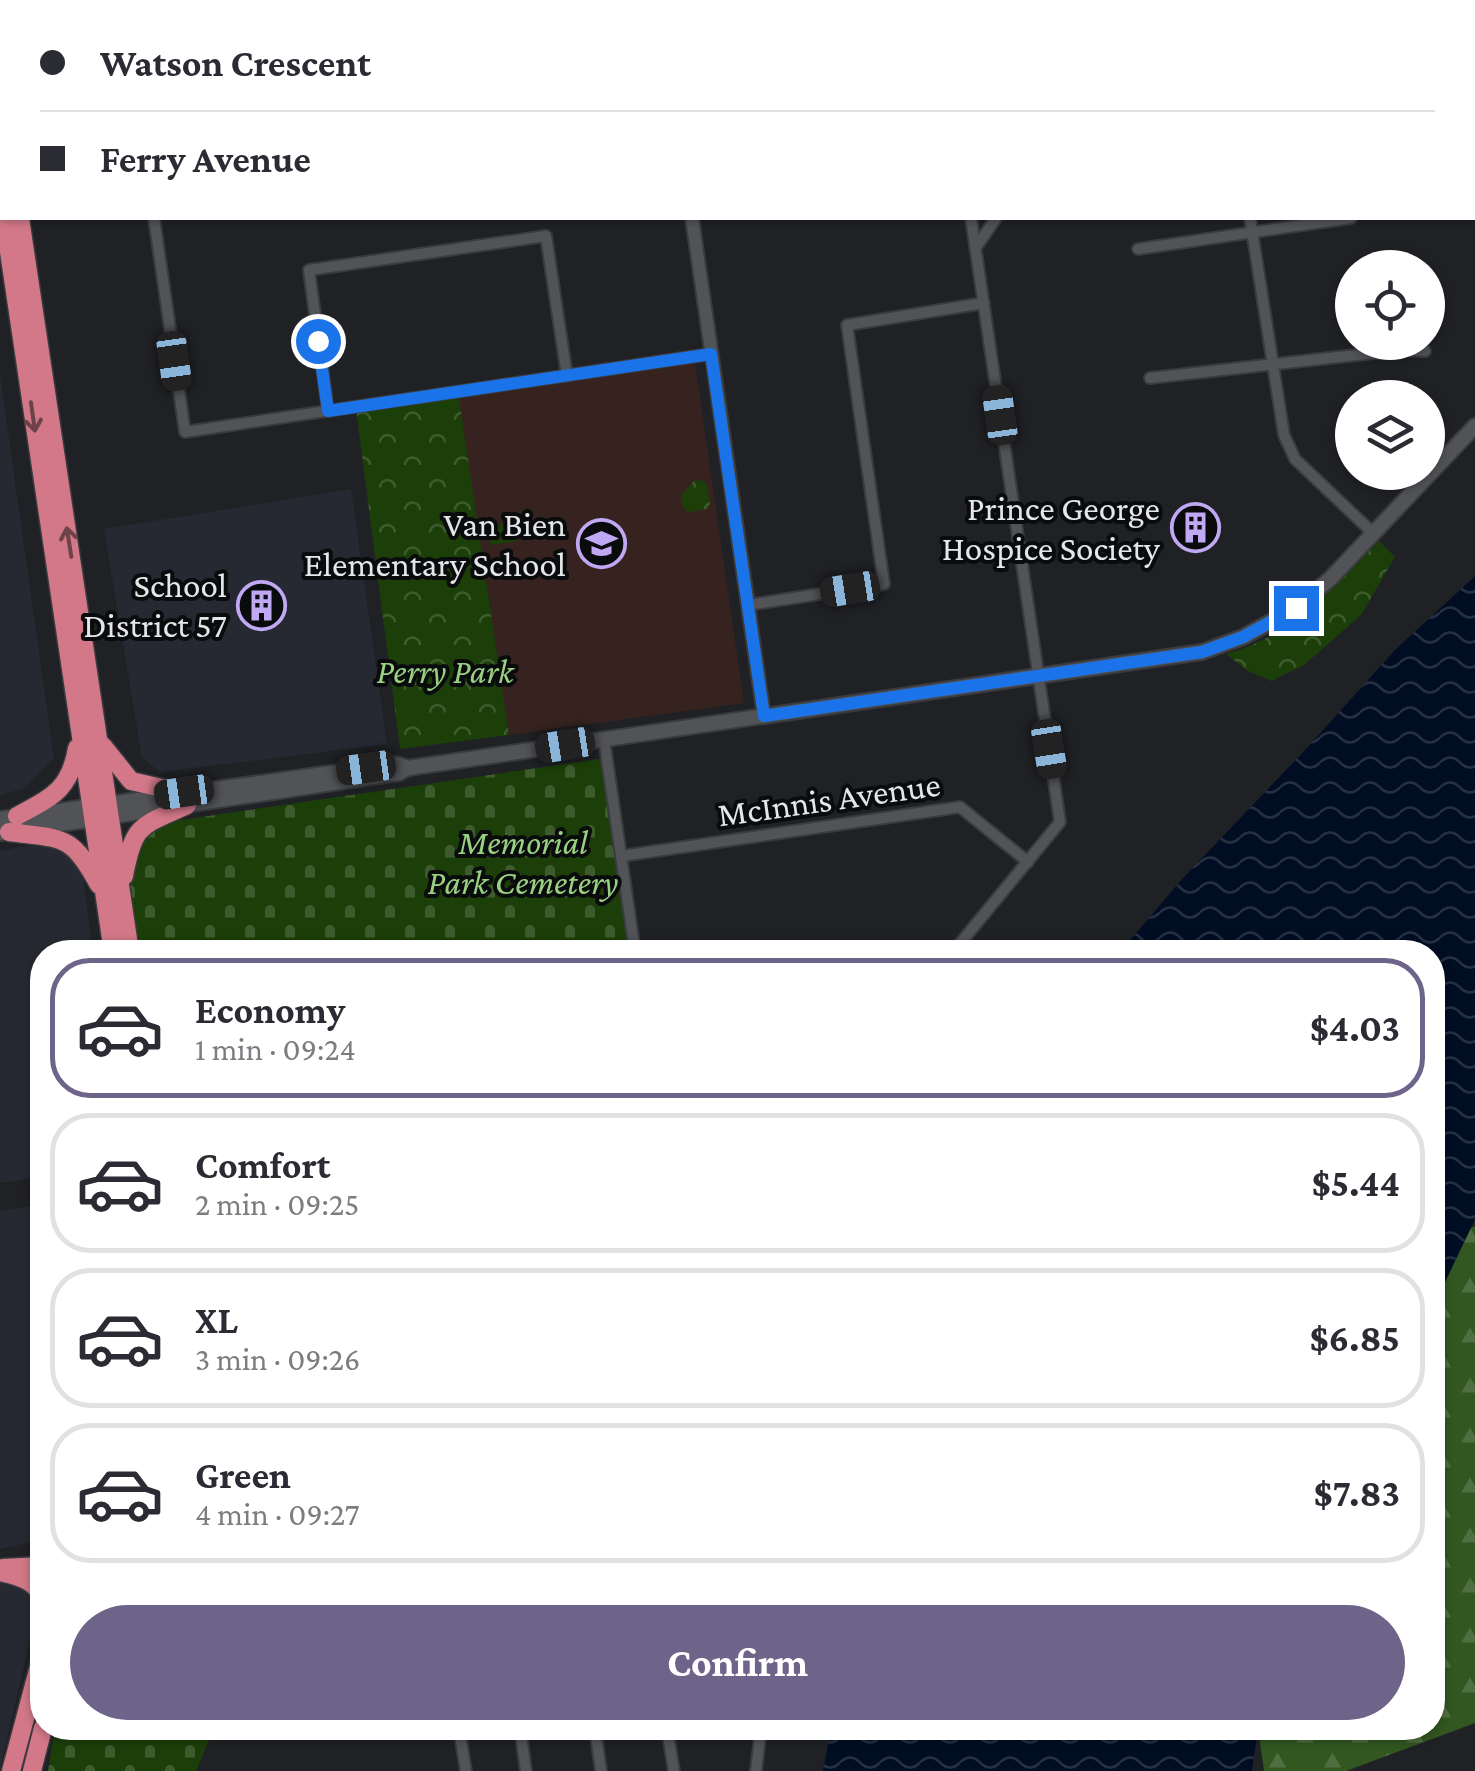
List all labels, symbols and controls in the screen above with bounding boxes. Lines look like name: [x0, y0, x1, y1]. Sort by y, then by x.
text: Watson Crescent: [100, 42, 371, 84]
text: Ferry Avenue: [100, 138, 311, 180]
map controls: [1335, 250, 1445, 490]
button: locate: [1335, 250, 1445, 360]
route start: [296, 319, 341, 364]
car: [155, 329, 193, 393]
button: layers: [1335, 380, 1445, 490]
car: [981, 383, 1019, 447]
one-way arrow: [25, 400, 43, 432]
place label: Prince George Hospice Society: [942, 489, 1161, 568]
building icon: Prince George Hospice Society: [1169, 502, 1221, 554]
place label: Van Bien Elementary School: [304, 505, 566, 584]
school or university icon: Van Bien Elementary School: [575, 518, 627, 570]
one-way arrow: [59, 526, 78, 558]
place label: School District 57: [83, 566, 227, 645]
car: [818, 569, 882, 609]
building icon: School District 57: [236, 579, 288, 631]
route end: [1274, 586, 1319, 631]
park label: Perry Park: [376, 652, 515, 691]
car: [1029, 717, 1069, 781]
car: [533, 725, 597, 765]
car: [334, 749, 398, 787]
street label: McInnis Avenue: [715, 765, 943, 834]
car: [152, 773, 216, 811]
park label: Memorial Park Cemetery: [428, 823, 618, 902]
icon: car: [75, 983, 165, 1073]
text: Economy: [195, 989, 345, 1031]
text: $4.03: [1310, 1007, 1400, 1049]
text: 1 min · 09:24: [195, 1031, 356, 1067]
icon: car: [75, 1138, 165, 1228]
text: Comfort: [195, 1144, 331, 1186]
text: $5.44: [1312, 1162, 1400, 1204]
text: 2 min · 09:25: [195, 1186, 359, 1222]
icon: car: [75, 1293, 165, 1383]
text: XL: [195, 1299, 238, 1341]
text: $6.85: [1310, 1317, 1400, 1359]
text: 3 min · 09:26: [195, 1341, 360, 1377]
icon: car: [75, 1448, 165, 1538]
text: Green: [195, 1454, 291, 1496]
text: $7.83: [1313, 1472, 1400, 1514]
text: 4 min · 09:27: [195, 1496, 360, 1532]
button: Confirm: [70, 1605, 1405, 1720]

